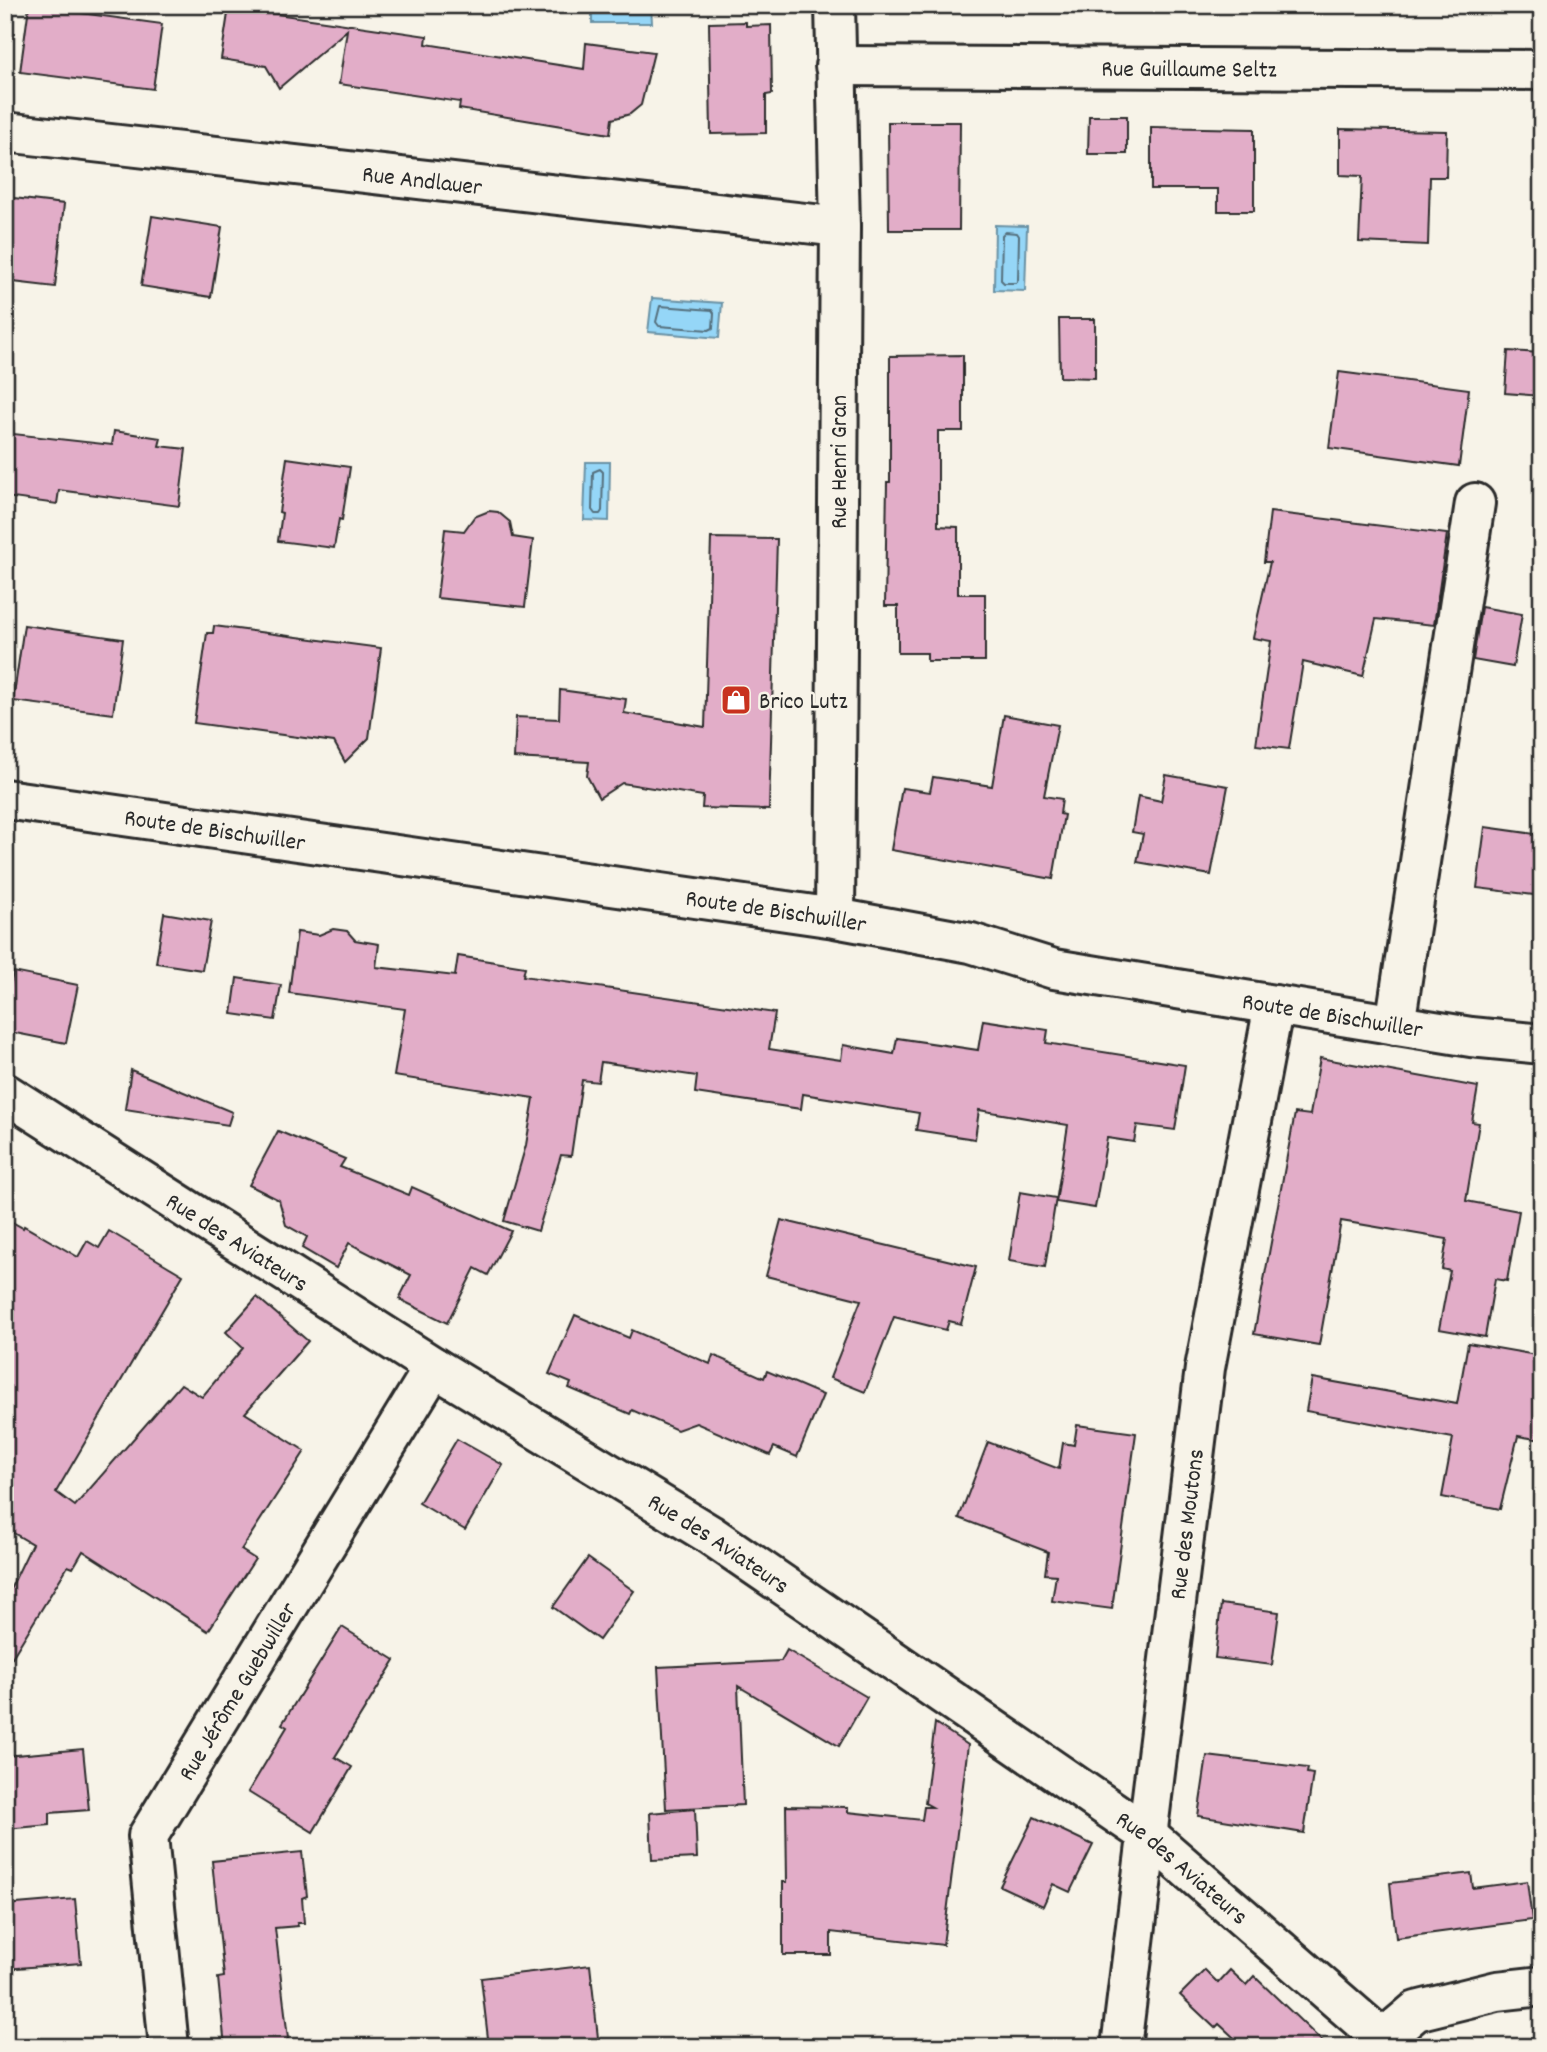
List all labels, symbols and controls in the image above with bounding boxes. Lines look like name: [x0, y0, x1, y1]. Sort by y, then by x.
street label: Rue Guillaume Seltz: [1101, 54, 1277, 88]
street label: Rue Andlauer: [360, 159, 484, 206]
street label: Rue Henri Gran: [824, 395, 858, 529]
shop icon: Brico Lutz: [719, 683, 753, 717]
place label: Brico Lutz: [759, 686, 848, 720]
street label: Route de Bischwiller: [122, 802, 307, 862]
street label: Route de Bischwiller: [683, 883, 869, 943]
street label: Route de Bischwiller: [1239, 986, 1425, 1049]
street label: Rue des Aviateurs: [158, 1186, 314, 1302]
street label: Rue des Moutons: [1163, 1447, 1215, 1602]
street label: Rue des Aviateurs: [640, 1487, 795, 1604]
street label: Rue Jérôme Guebwiller: [172, 1597, 307, 1788]
street label: Rue des Aviateurs: [1108, 1804, 1254, 1934]

